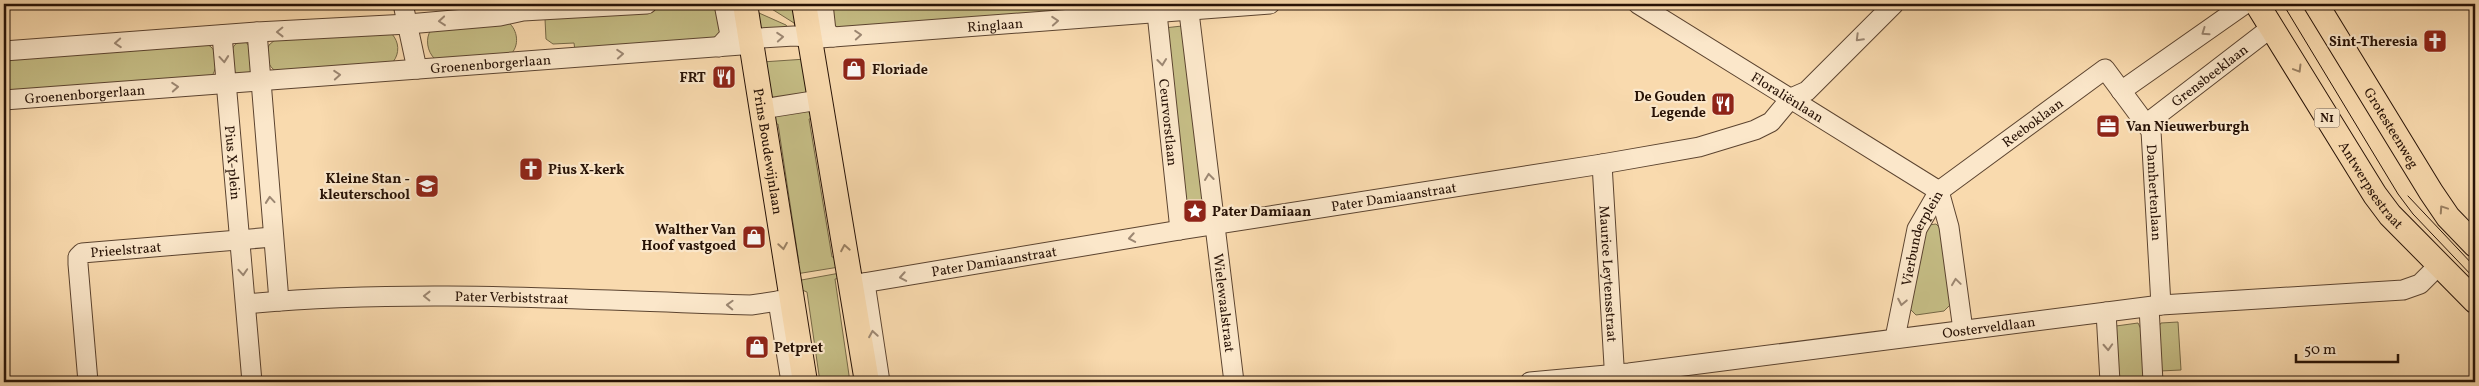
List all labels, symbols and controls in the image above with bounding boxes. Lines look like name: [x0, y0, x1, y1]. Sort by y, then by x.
one-way arrow: [437, 15, 445, 26]
street label: Ringlaan: [967, 15, 1024, 38]
one-way arrow: [1051, 15, 1059, 26]
one-way arrow: [275, 26, 283, 37]
one-way arrow: [2201, 26, 2211, 35]
church icon: Sint-Theresia: [2422, 28, 2448, 54]
one-way arrow: [854, 30, 862, 41]
one-way arrow: [776, 31, 784, 42]
one-way arrow: [1856, 32, 1865, 41]
place label: Sint-Theresia: [2329, 33, 2418, 52]
one-way arrow: [113, 37, 121, 48]
street label: Grensbeeklaan: [2168, 41, 2253, 112]
one-way arrow: [616, 49, 624, 60]
street label: Groenenborgerlaan: [430, 51, 552, 79]
one-way arrow: [218, 55, 229, 63]
shop icon: Floriade: [841, 56, 867, 82]
one-way arrow: [1156, 58, 1167, 66]
place label: Floriade: [872, 61, 928, 80]
one-way arrow: [2291, 63, 2301, 72]
restaurant icon: FRT: [711, 64, 737, 90]
street label: Floraliënlaan: [1747, 68, 1827, 128]
place label: FRT: [679, 69, 706, 88]
one-way arrow: [333, 70, 341, 81]
street label: Ceurvorstlaan: [1153, 78, 1181, 167]
street label: Groenenborgerlaan: [24, 82, 146, 109]
one-way arrow: [171, 82, 179, 93]
street label: Grotesteenweg: [2358, 85, 2422, 172]
street label: Prins Boudewijnlaan: [747, 87, 786, 216]
place label: De Gouden Legende: [1634, 88, 1706, 123]
restaurant icon: De Gouden Legende: [1710, 91, 1736, 117]
street label: Reeboklaan: [1999, 95, 2068, 152]
road number: N1: [2314, 109, 2340, 128]
office icon: Van Nieuwerburgh: [2095, 113, 2121, 139]
place label: Van Nieuwerburgh: [2126, 118, 2249, 137]
street label: Pius X-plein: [219, 125, 244, 201]
street label: Antwerpsestraat: [2333, 138, 2407, 234]
street label: Damhertenlaan: [2141, 144, 2165, 242]
church icon: Pius X-kerk: [518, 156, 544, 182]
place label: Pius X-kerk: [548, 161, 625, 180]
place label: Kleine Stan - kleuterschool: [320, 170, 410, 205]
one-way arrow: [1204, 172, 1215, 180]
school or university icon: Kleine Stan - kleuterschool: [414, 173, 440, 199]
street label: Pater Damiaanstraat: [1330, 179, 1458, 217]
street label: Vierbunderplein: [1898, 187, 1948, 288]
one-way arrow: [265, 196, 276, 204]
place icon: Pater Damiaan: [1182, 198, 1208, 224]
place label: Pater Damiaan: [1212, 203, 1311, 222]
street label: Maurice Leytensstraat: [1593, 205, 1621, 343]
one-way arrow: [2440, 205, 2449, 215]
place label: Walther Van Hoof vastgoed: [642, 221, 736, 256]
shop icon: Walther Van Hoof vastgoed: [741, 224, 767, 250]
one-way arrow: [1128, 233, 1137, 243]
street label: Prieelstraat: [90, 238, 162, 263]
one-way arrow: [778, 241, 788, 250]
street label: Pater Damiaanstraat: [930, 243, 1058, 282]
one-way arrow: [840, 244, 850, 252]
street label: Wielewaalstraat: [1207, 252, 1238, 354]
one-way arrow: [238, 268, 249, 276]
one-way arrow: [899, 271, 907, 281]
one-way arrow: [1952, 278, 1962, 286]
street label: Pater Verbiststraat: [455, 288, 569, 309]
one-way arrow: [423, 291, 431, 302]
one-way arrow: [1898, 298, 1908, 307]
one-way arrow: [725, 299, 733, 310]
street label: Oosterveldlaan: [1941, 313, 2036, 344]
one-way arrow: [868, 330, 879, 338]
scale bar: [2296, 331, 2399, 363]
shop icon: Petpret: [744, 334, 770, 360]
place label: Petpret: [774, 339, 823, 358]
text: 50 m: [2304, 340, 2336, 361]
one-way arrow: [2103, 343, 2114, 351]

